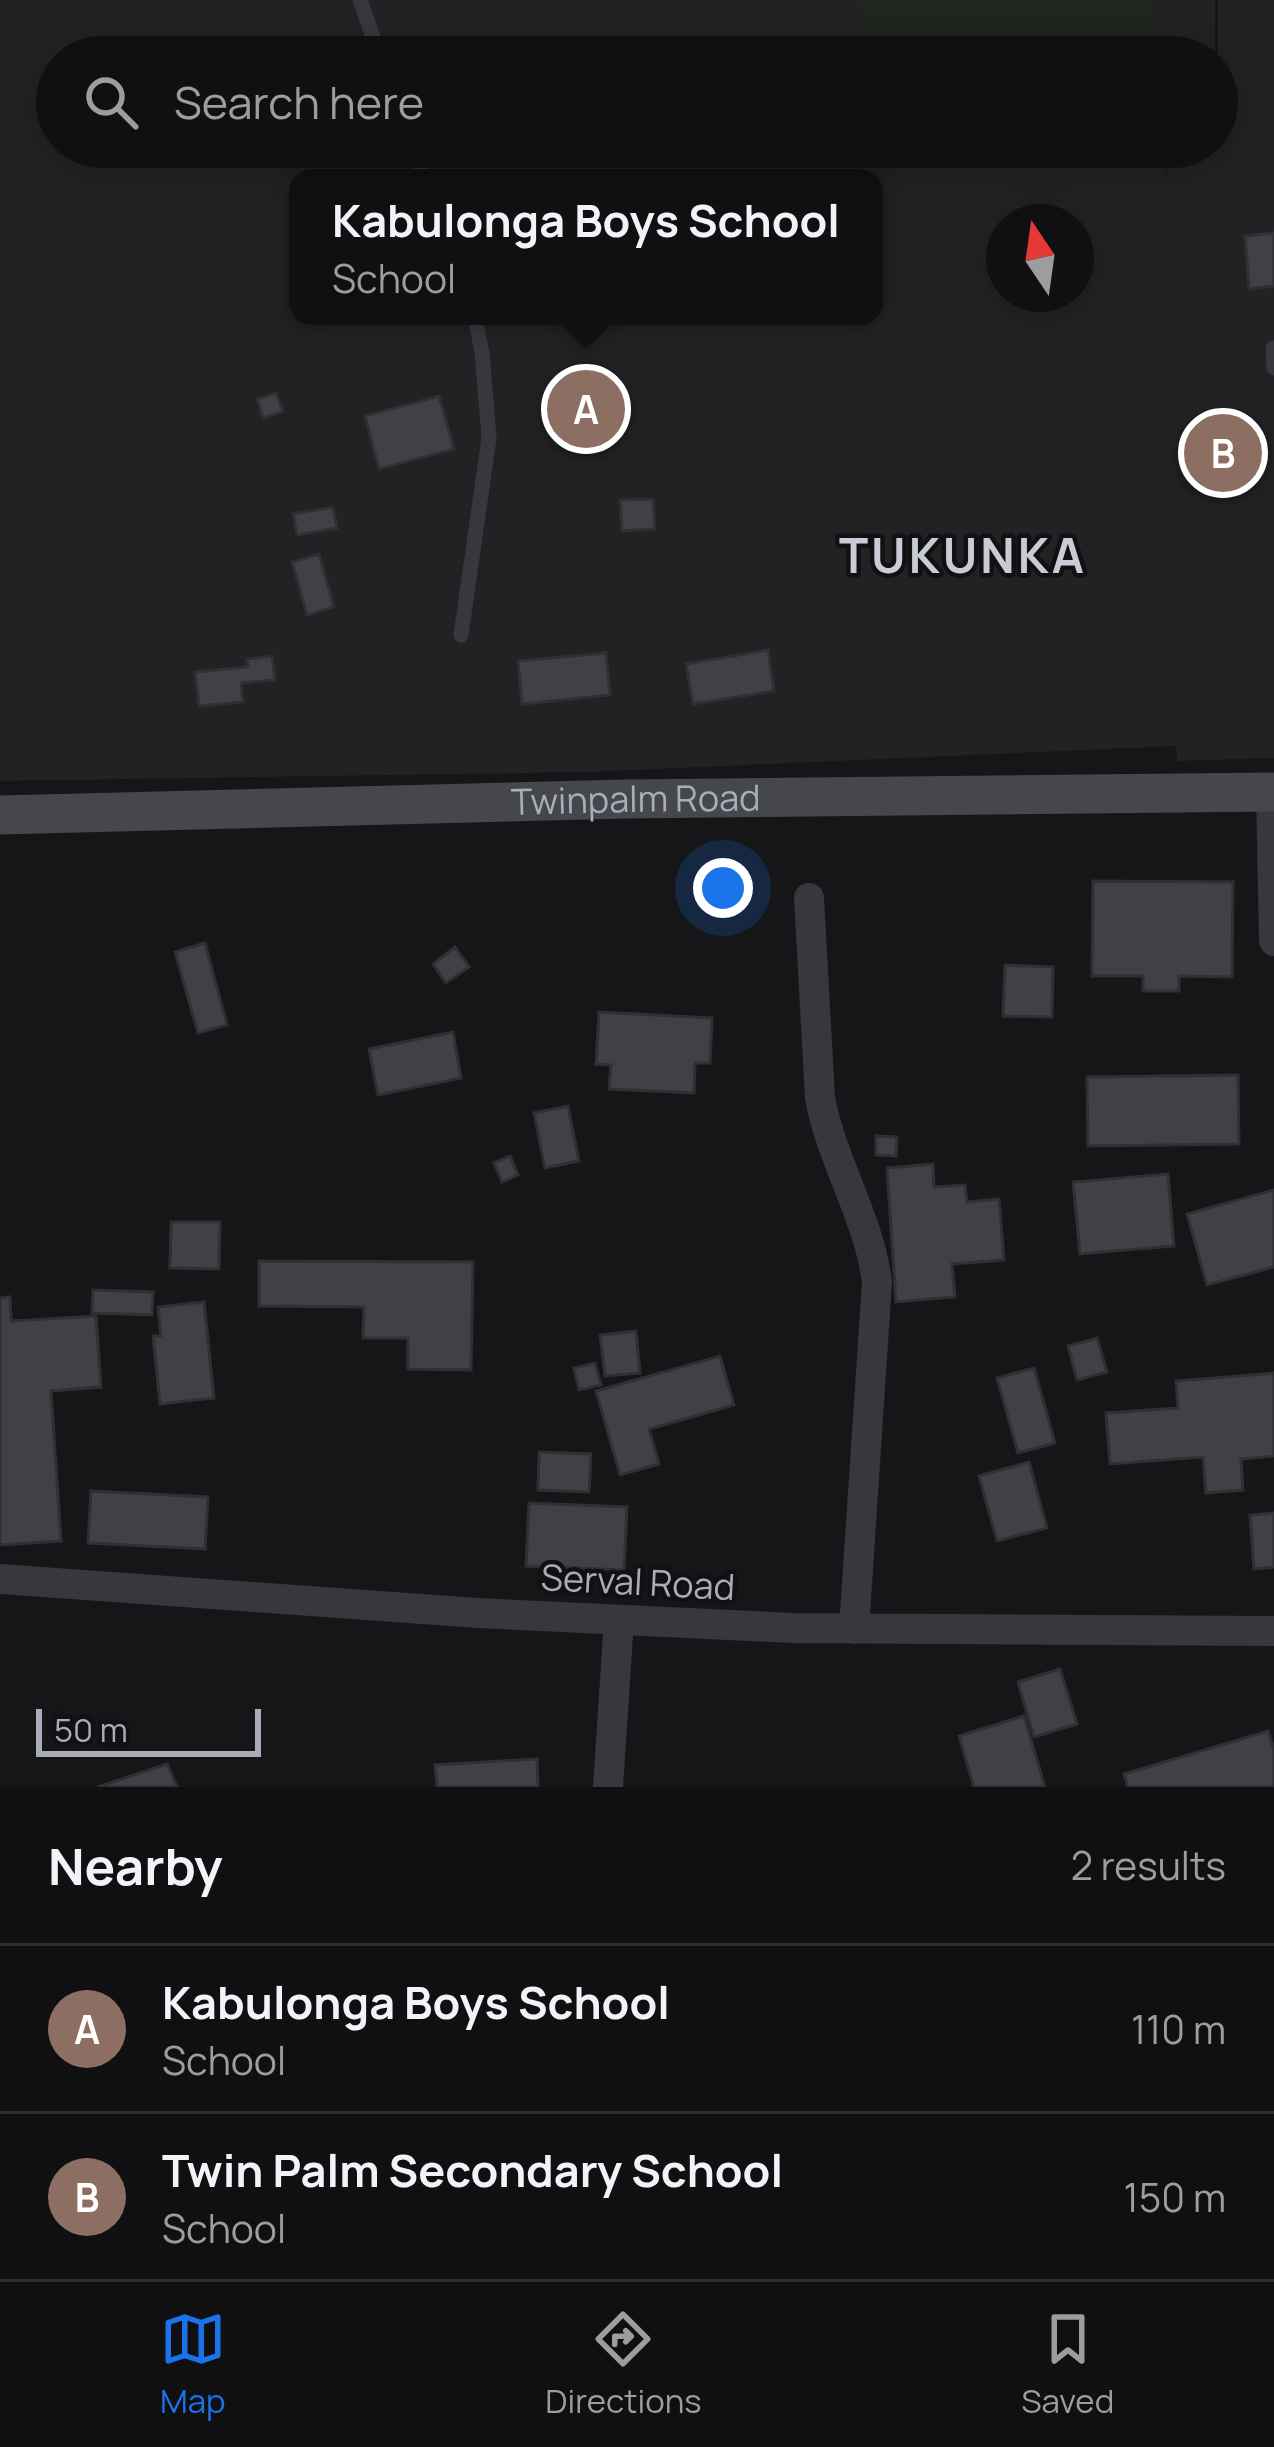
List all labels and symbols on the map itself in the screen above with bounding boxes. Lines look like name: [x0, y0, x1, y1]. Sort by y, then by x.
north arrow: [986, 204, 1094, 312]
pin: A: [547, 364, 625, 454]
pin: B: [1184, 408, 1262, 498]
district label: TUKUNKA: [839, 522, 1087, 587]
street label: Twinpalm Road: [510, 773, 761, 826]
your location: [693, 858, 753, 918]
street label: Serval Road: [540, 1552, 736, 1611]
scale bar: [36, 1703, 261, 1756]

